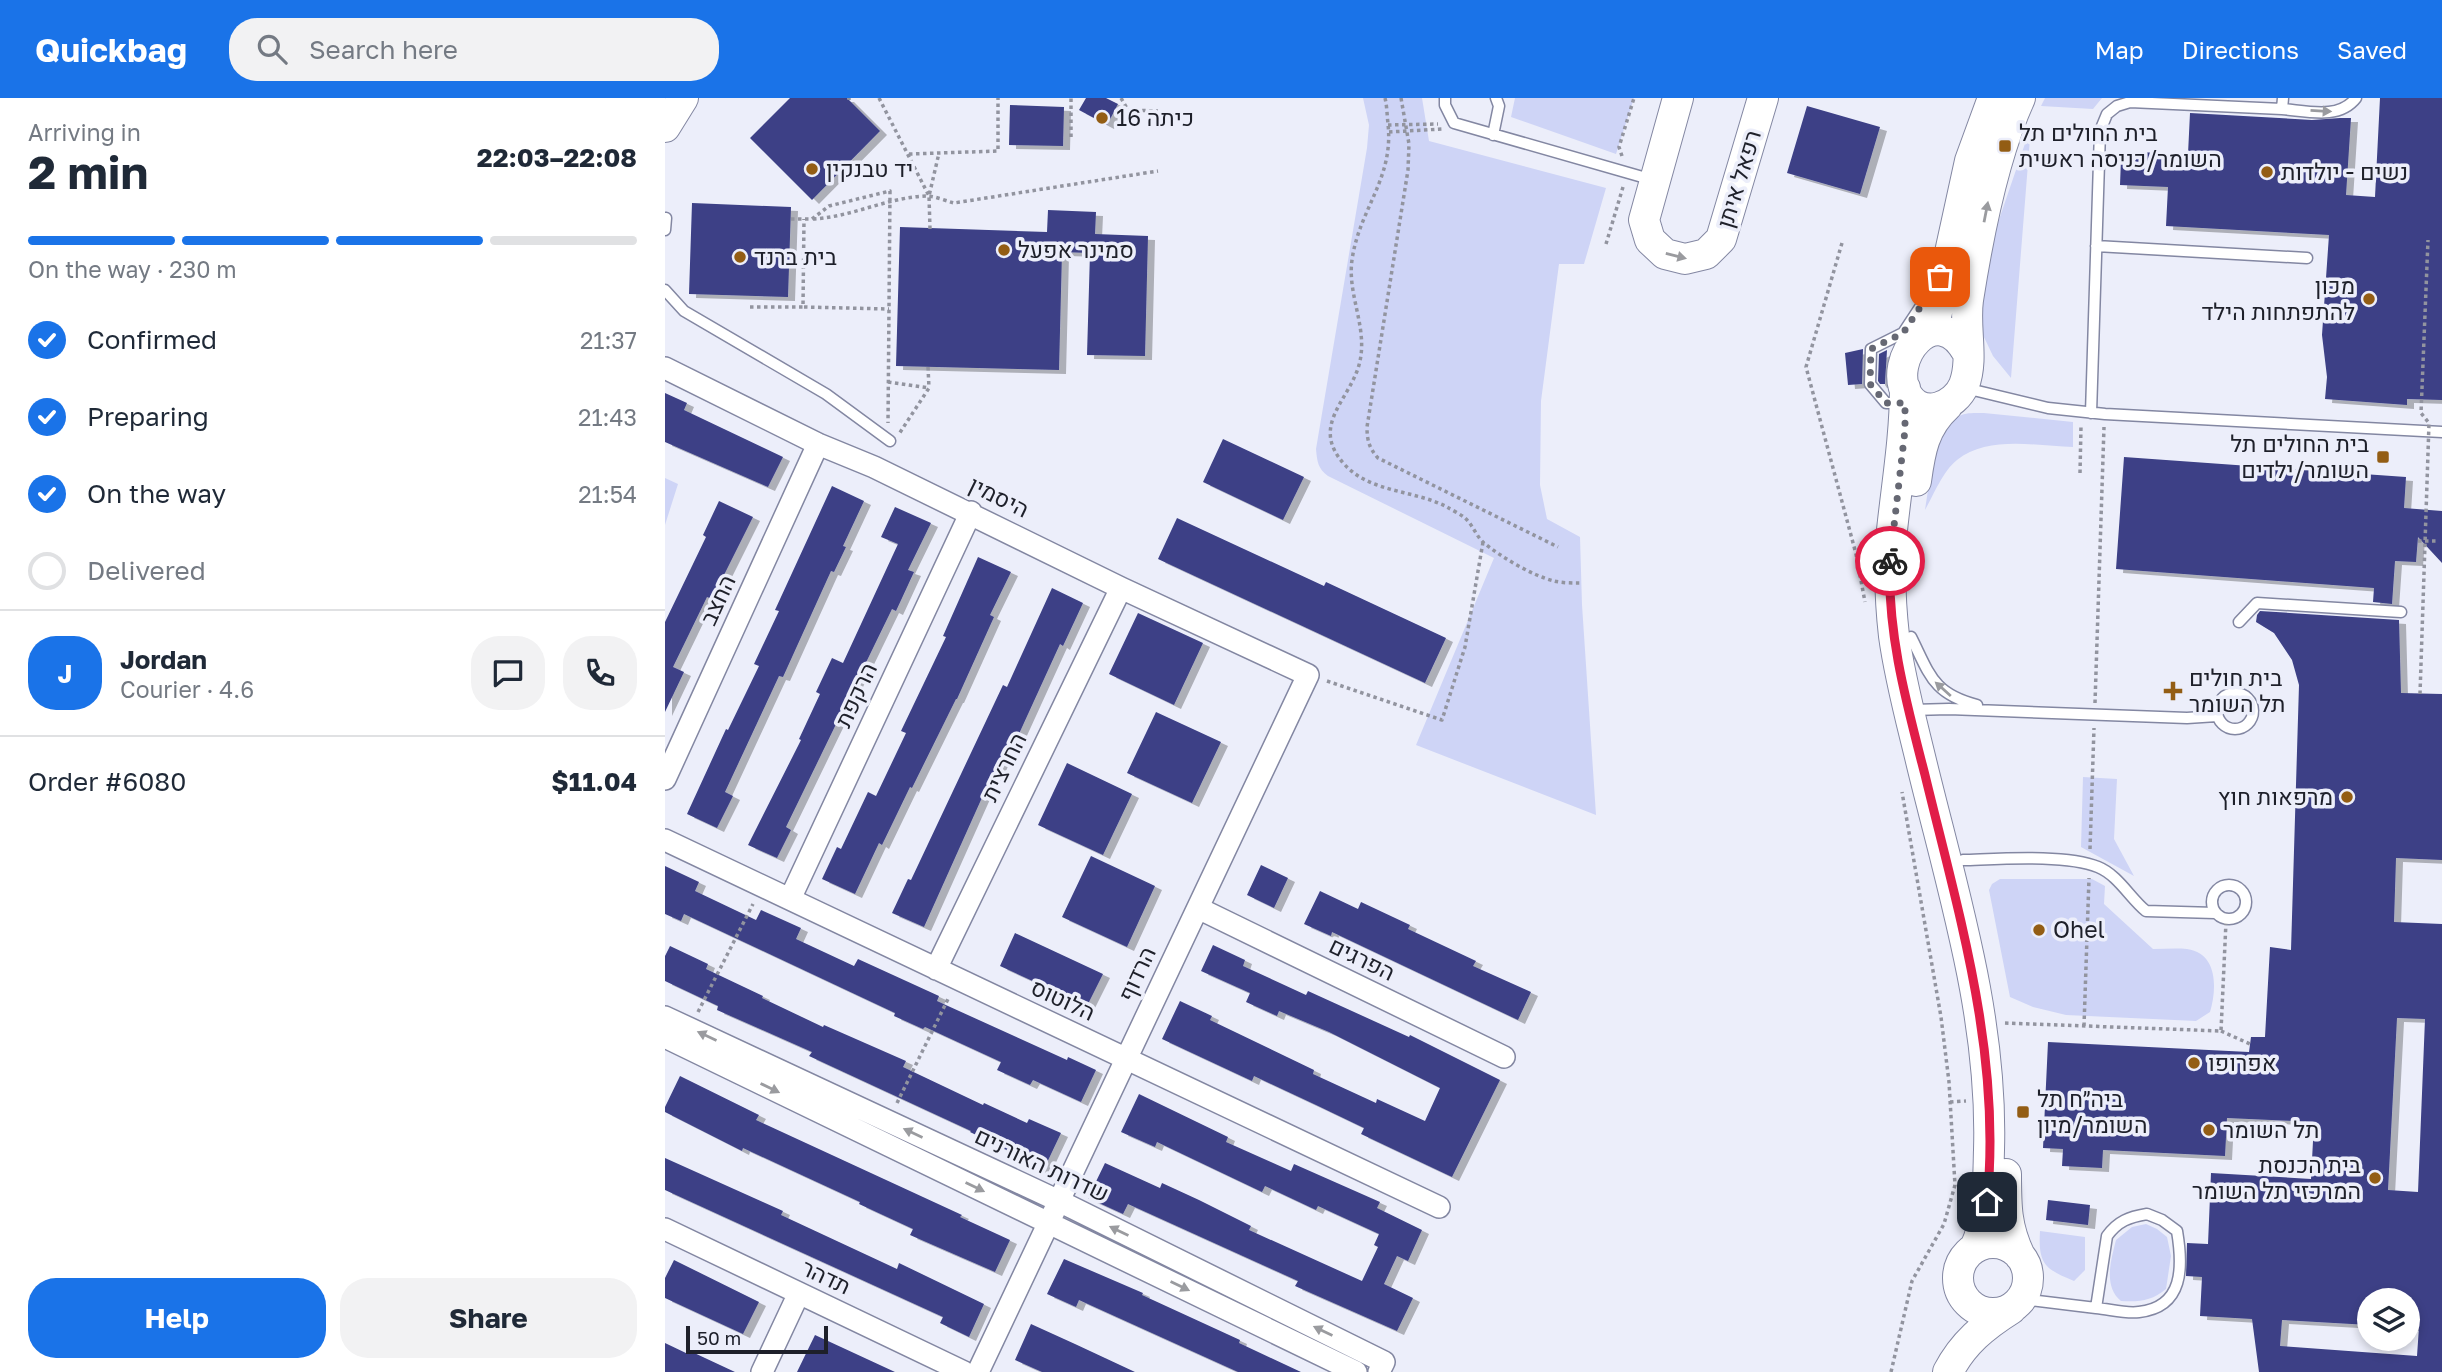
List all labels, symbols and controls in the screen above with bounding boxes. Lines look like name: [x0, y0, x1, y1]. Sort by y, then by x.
search box: [229, 18, 719, 81]
text: Quickbag: [35, 30, 187, 69]
icon: search: [253, 30, 291, 68]
text: Search here: [309, 34, 458, 65]
text: Map: [2095, 35, 2144, 64]
text: Directions: [2182, 35, 2299, 64]
text: Saved: [2337, 35, 2407, 64]
place label: כיתה 16: [1116, 103, 1194, 131]
one-way arrow: [2311, 106, 2333, 117]
marker: כיתה 16: [1094, 110, 1110, 126]
text: Arriving in: [28, 118, 141, 146]
place label: בית החולים תל השומר/כניסה ראשית: [2019, 118, 2222, 172]
street label: רפאל איתן: [1710, 126, 1766, 231]
marker: בית החולים תל השומר/כניסה ראשית: [1997, 138, 2013, 154]
text: 22:03–22:08: [477, 142, 637, 173]
text: 2 min: [28, 144, 148, 199]
place label: יד טבנקין: [826, 154, 913, 182]
place label: נשים - יולדות: [2281, 157, 2408, 185]
marker: יד טבנקין: [804, 161, 820, 177]
marker: נשים - יולדות: [2259, 164, 2275, 180]
one-way arrow: [1980, 201, 1991, 223]
place label: סמינר אפעל: [1018, 235, 1134, 263]
place label: בית ברנד: [754, 242, 837, 270]
marker: סמינר אפעל: [996, 242, 1012, 258]
pin: [1910, 247, 1970, 307]
marker: בית ברנד: [732, 249, 748, 265]
one-way arrow: [1665, 251, 1687, 262]
text: On the way · 230 m: [28, 255, 237, 283]
icon: bag: [1921, 258, 1959, 296]
place label: מכון להתפתחות הילד: [2201, 271, 2355, 325]
marker: מכון להתפתחות הילד: [2361, 291, 2377, 307]
icon: check: [28, 321, 66, 359]
text: Confirmed: [87, 324, 217, 355]
text: 21:37: [580, 326, 637, 354]
icon: check: [28, 398, 66, 436]
text: Preparing: [87, 401, 209, 432]
text: 21:43: [578, 403, 637, 431]
place label: בית החולים תל השומר/ילדים: [2230, 429, 2369, 483]
marker: בית החולים תל השומר/ילדים: [2375, 449, 2391, 465]
street label: היסמין: [965, 470, 1034, 523]
icon: check: [28, 475, 66, 513]
text: On the way: [87, 478, 226, 509]
text: 21:54: [578, 480, 637, 508]
courier: [1855, 526, 1925, 596]
icon: bike: [1871, 542, 1909, 580]
text: Delivered: [87, 555, 206, 586]
street label: החצב: [693, 570, 741, 629]
button: chat: [471, 636, 545, 710]
button: phone: [563, 636, 637, 710]
text: Jordan: [120, 644, 207, 675]
text: J: [58, 658, 72, 689]
street label: הרקפת: [828, 658, 882, 731]
place label: בית חולים תל השומר: [2189, 663, 2285, 717]
text: Courier · 4.6: [120, 675, 254, 703]
marker: בית חולים תל השומר: [2163, 681, 2183, 701]
one-way arrow: [1935, 682, 1952, 698]
street label: החרצית: [975, 728, 1032, 805]
text: Order #6080: [28, 766, 186, 797]
text: $11.04: [551, 766, 637, 797]
place label: מרפאות חוץ: [2218, 782, 2333, 810]
marker: מרפאות חוץ: [2339, 789, 2355, 805]
place label: Ohel: [2053, 915, 2105, 943]
marker: Ohel: [2031, 922, 2047, 938]
street label: הפרגים: [1325, 930, 1400, 986]
street label: הרדוף: [1111, 942, 1161, 1005]
street label: הלוטוס: [1027, 972, 1100, 1026]
one-way arrow: [697, 1031, 718, 1042]
place label: אפרופו: [2208, 1048, 2276, 1076]
marker: אפרופו: [2186, 1055, 2202, 1071]
one-way arrow: [760, 1082, 780, 1094]
place label: ביה״ח תל השומר/מיון: [2037, 1084, 2147, 1138]
marker: ביה״ח תל השומר/מיון: [2015, 1104, 2031, 1120]
place label: תל השומר: [2223, 1115, 2319, 1143]
street label: שדרות האורנים: [971, 1121, 1114, 1207]
marker: תל השומר: [2201, 1122, 2217, 1138]
one-way arrow: [903, 1128, 923, 1139]
place label: בית הכנסת המרכזי תל השומר: [2192, 1150, 2361, 1204]
marker: בית הכנסת המרכזי תל השומר: [2367, 1170, 2383, 1186]
pin: [1957, 1172, 2017, 1232]
one-way arrow: [965, 1181, 985, 1193]
icon: home: [1968, 1183, 2006, 1221]
one-way arrow: [1109, 1225, 1129, 1236]
street label: תדהר: [797, 1253, 856, 1300]
button: Help: [28, 1278, 326, 1358]
button: Share: [340, 1278, 637, 1358]
one-way arrow: [1170, 1281, 1190, 1292]
map controls: [2357, 1288, 2420, 1351]
button: layers: [2357, 1288, 2420, 1351]
scale bar: [686, 1323, 828, 1355]
text: 50 m: [697, 1326, 741, 1349]
one-way arrow: [1313, 1326, 1333, 1337]

